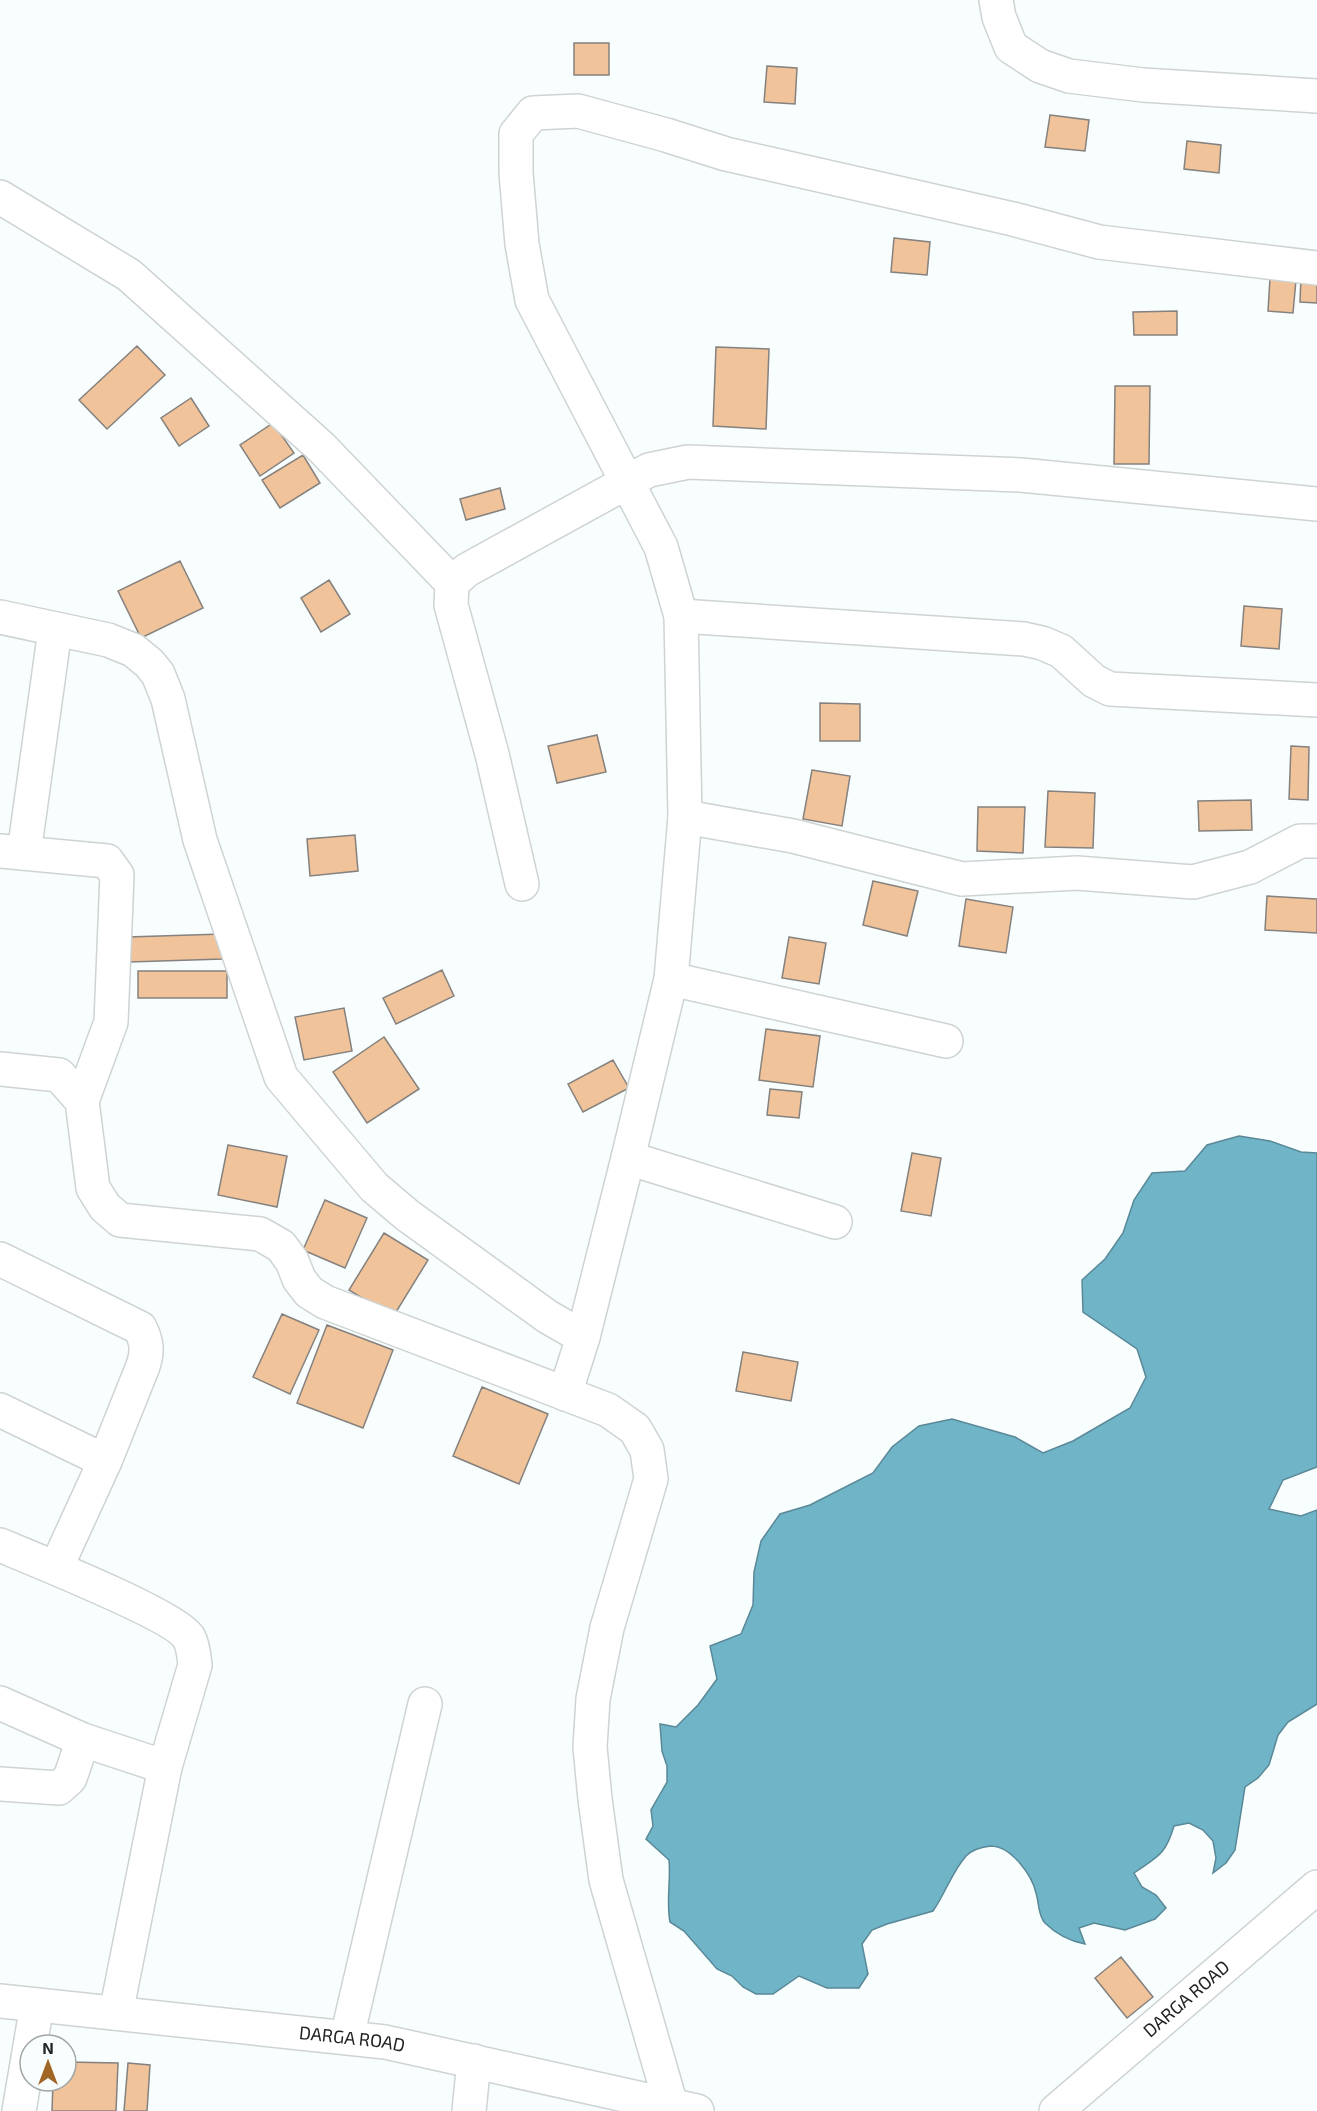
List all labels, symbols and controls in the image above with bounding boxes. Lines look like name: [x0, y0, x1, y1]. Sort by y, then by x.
street label: DARGA ROAD: [1138, 1955, 1233, 2041]
street label: DARGA ROAD: [298, 2021, 407, 2056]
north arrow: [18, 2033, 78, 2093]
text: N: [42, 2038, 54, 2057]

